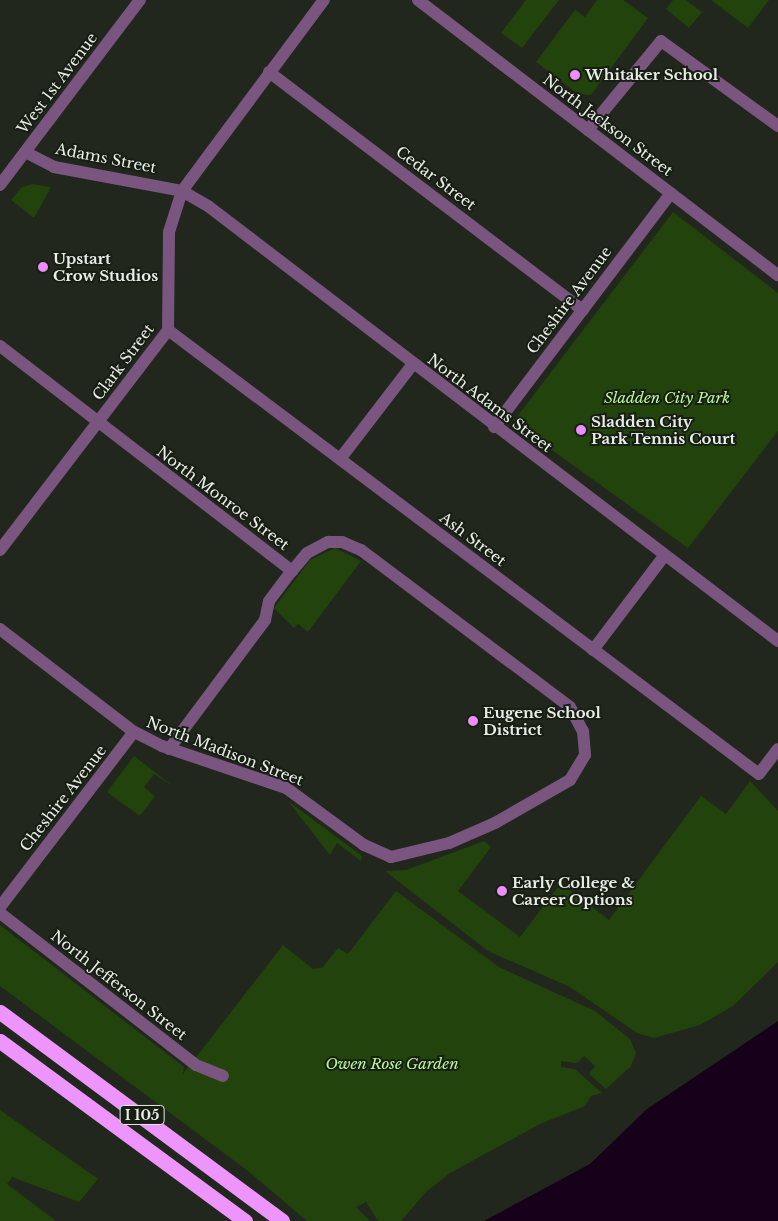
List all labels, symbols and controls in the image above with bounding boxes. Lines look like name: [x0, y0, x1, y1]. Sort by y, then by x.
street label: West 1st Avenue: [13, 29, 101, 137]
place label: Whitaker School: [585, 66, 718, 84]
marker: Whitaker School: [569, 69, 581, 81]
street label: North Jackson Street: [540, 70, 676, 180]
street label: Adams Street: [54, 139, 158, 177]
street label: Cedar Street: [392, 142, 480, 214]
street label: Cheshire Avenue: [523, 243, 615, 357]
place label: Upstart Crow Studios: [53, 249, 159, 284]
marker: Upstart Crow Studios: [37, 261, 49, 273]
street label: Clark Street: [88, 320, 158, 404]
street label: North Adams Street: [424, 350, 556, 456]
park label: Sladden City Park: [604, 389, 730, 407]
place label: Sladden City Park Tennis Court: [591, 412, 736, 447]
marker: Sladden City Park Tennis Court: [575, 424, 587, 436]
street label: North Monroe Street: [153, 442, 293, 554]
street label: Ash Street: [436, 508, 510, 570]
place label: Eugene School District: [483, 703, 601, 738]
street label: North Madison Street: [144, 713, 306, 789]
marker: Eugene School District: [467, 715, 479, 727]
street label: Cheshire Avenue: [16, 741, 110, 855]
place label: Early College & Career Options: [512, 873, 635, 908]
marker: Early College & Career Options: [496, 885, 508, 897]
street label: North Jefferson Street: [48, 926, 190, 1044]
park label: Owen Rose Garden: [325, 1055, 459, 1073]
road number: I 105: [120, 1104, 164, 1126]

